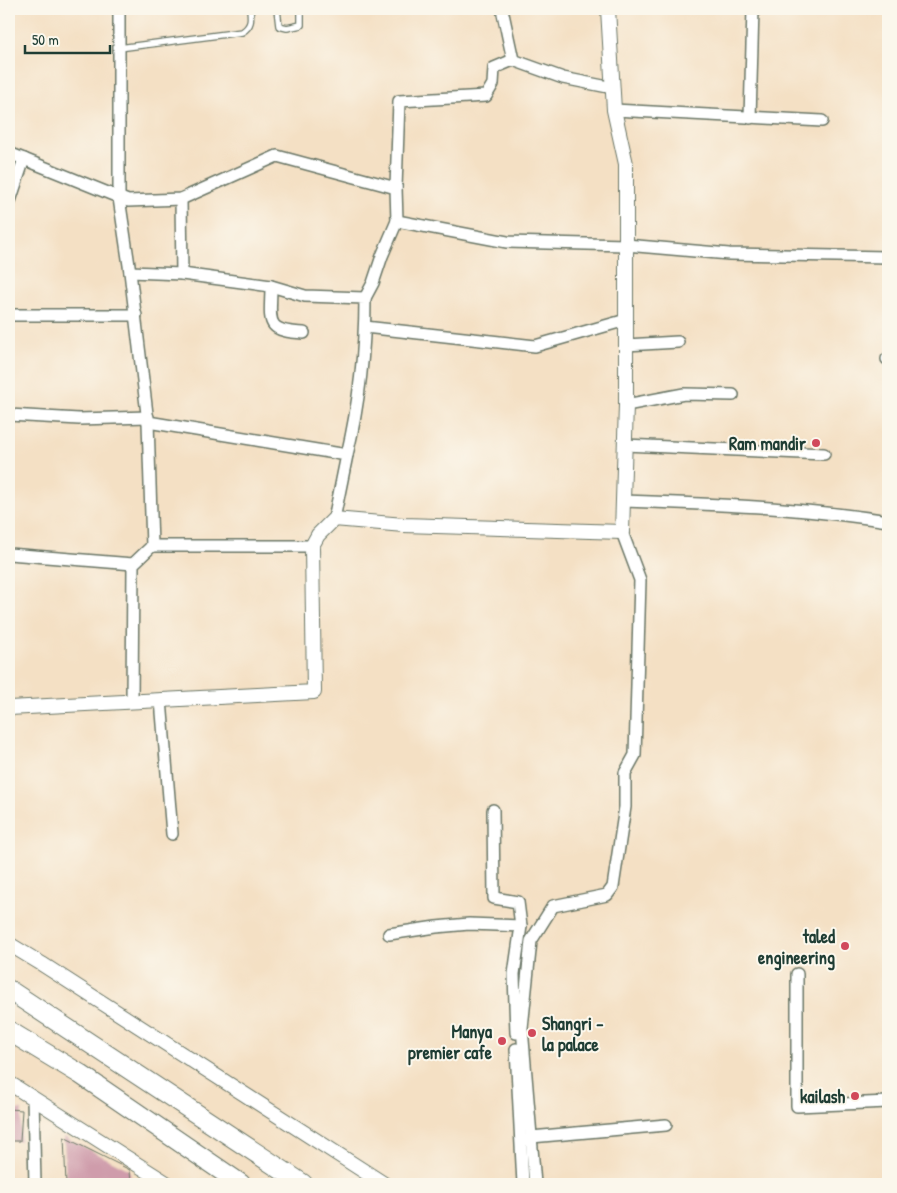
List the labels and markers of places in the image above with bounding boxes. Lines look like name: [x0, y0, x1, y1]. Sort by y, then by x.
place label: Ram mandir: [729, 431, 806, 456]
marker: Ram mandir: [810, 437, 822, 449]
place label: taled engineering: [758, 924, 835, 971]
marker: taled engineering: [839, 940, 851, 952]
place label: Shangri - la palace: [542, 1011, 603, 1058]
place label: Manya premier cafe: [408, 1019, 493, 1066]
marker: Shangri - la palace: [526, 1027, 538, 1039]
marker: Manya premier cafe: [496, 1035, 508, 1047]
place label: kailash: [800, 1084, 845, 1109]
marker: kailash: [849, 1090, 861, 1102]

